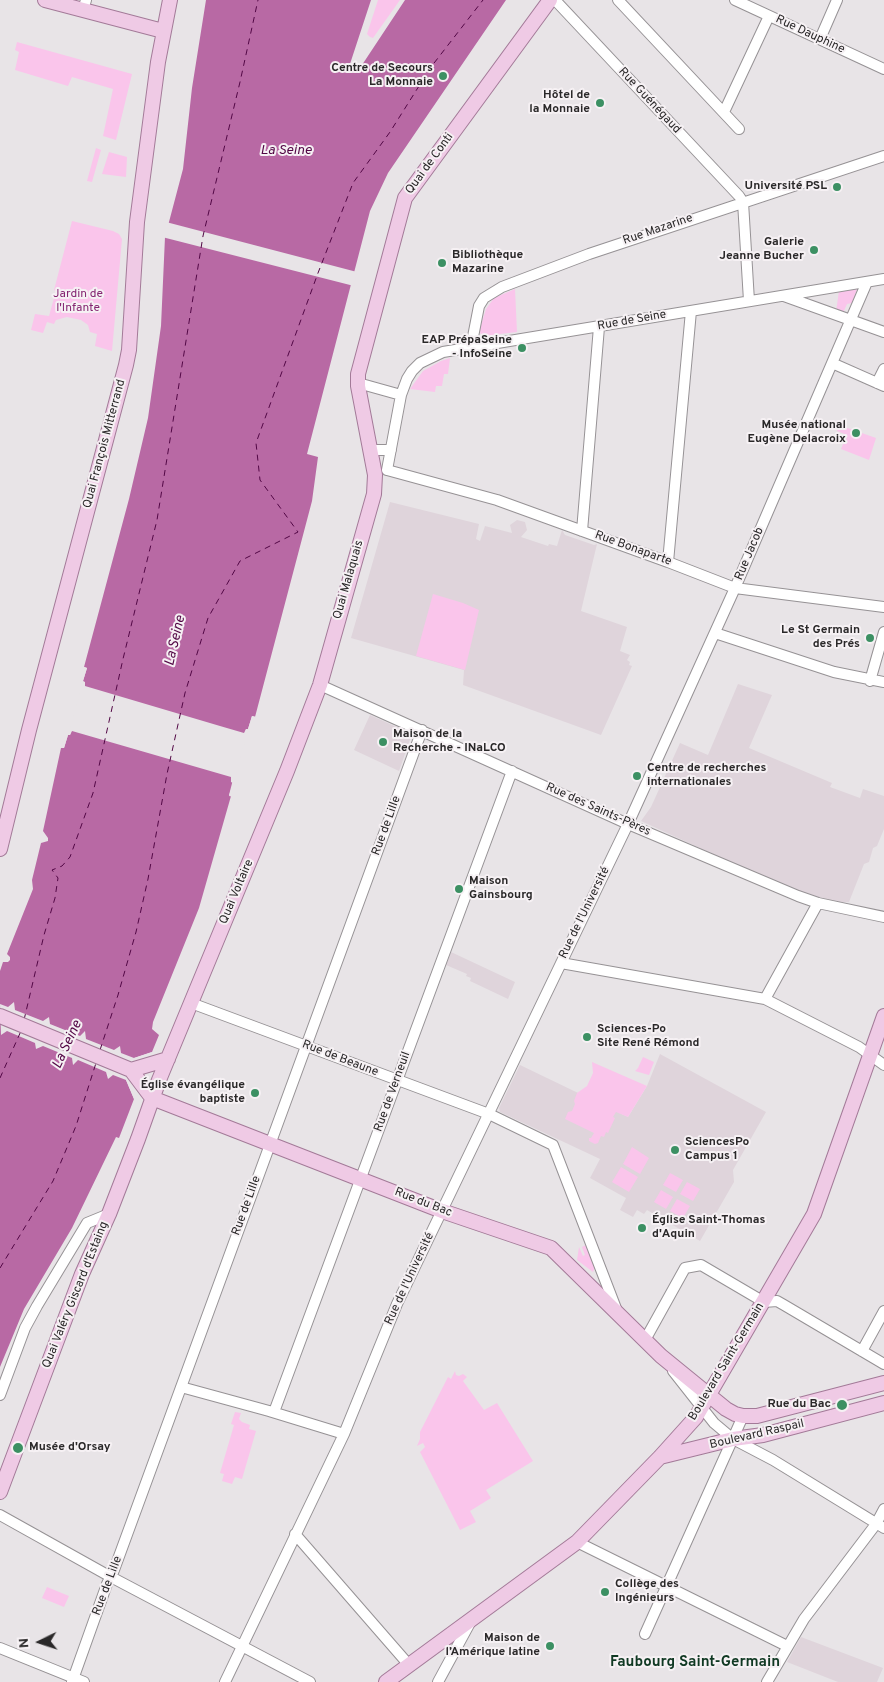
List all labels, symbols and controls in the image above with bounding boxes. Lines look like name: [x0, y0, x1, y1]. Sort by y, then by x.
street label: Rue Dauphine: [773, 13, 847, 57]
place label: Centre de Secours La Monnaie: [331, 62, 433, 90]
street label: Rue Guénégaud: [615, 65, 683, 137]
marker: Centre de Secours La Monnaie: [437, 70, 449, 82]
place label: Hôtel de la Monnaie: [529, 89, 590, 117]
marker: Hôtel de la Monnaie: [594, 97, 606, 109]
street label: Quai de Conti: [403, 131, 457, 197]
water label: La Seine: [260, 143, 312, 159]
place label: Université PSL: [745, 180, 827, 194]
marker: Université PSL: [831, 181, 843, 193]
street label: Rue Mazarine: [621, 211, 695, 249]
place label: Galerie Jeanne Bucher: [719, 236, 804, 264]
marker: Galerie Jeanne Bucher: [808, 244, 820, 256]
place label: Bibliothèque Mazarine: [452, 249, 523, 277]
marker: Bibliothèque Mazarine: [436, 257, 448, 269]
park label: Jardin de l'Infante: [53, 288, 103, 316]
street label: Rue de Seine: [596, 308, 668, 334]
place label: EAP PrépaSeine - InfoSeine: [421, 334, 512, 362]
marker: EAP PrépaSeine - InfoSeine: [516, 342, 528, 354]
street label: Quai François Mitterrand: [81, 378, 129, 510]
place label: Musée national Eugène Delacroix: [748, 419, 846, 447]
marker: Musée national Eugène Delacroix: [850, 427, 862, 439]
street label: Rue Jacob: [732, 525, 768, 583]
street label: Rue Bonaparte: [593, 528, 673, 570]
street label: Quai Malaquais: [331, 539, 367, 621]
water label: La Seine: [162, 614, 190, 668]
place label: Le St Germain des Prés: [781, 624, 860, 652]
marker: Le St Germain des Prés: [864, 632, 876, 644]
place label: Maison de la Recherche - INaLCO: [393, 728, 506, 756]
marker: Maison de la Recherche - INaLCO: [377, 736, 389, 748]
place label: Centre de recherches internationales: [647, 762, 766, 790]
marker: Centre de recherches internationales: [631, 770, 643, 782]
street label: Rue des Saints-Pères: [543, 780, 653, 840]
street label: Rue de Lille: [370, 794, 404, 858]
street label: Quai Voltaire: [217, 857, 257, 927]
street label: Rue de l'Université: [557, 865, 613, 961]
place label: Maison Gainsbourg: [469, 875, 533, 903]
marker: Maison Gainsbourg: [453, 883, 465, 895]
water label: La Seine: [50, 1018, 86, 1072]
place label: Sciences-Po Site René Rémond: [597, 1023, 699, 1051]
marker: Sciences-Po Site René Rémond: [581, 1031, 593, 1043]
street label: Rue de Beaune: [300, 1038, 380, 1080]
street label: Rue de Verneuil: [372, 1050, 414, 1134]
place label: Église évangélique baptiste: [141, 1079, 245, 1107]
marker: Église évangélique baptiste: [249, 1087, 261, 1099]
place label: SciencesPo Campus 1: [685, 1136, 749, 1164]
marker: SciencesPo Campus 1: [669, 1144, 681, 1156]
street label: Rue de Lille: [230, 1174, 264, 1238]
street label: Rue du Bac: [392, 1185, 454, 1221]
place label: Église Saint-Thomas d'Aquin: [652, 1214, 765, 1242]
street label: Quai Valéry Giscard d'Estaing: [40, 1220, 112, 1370]
marker: Église Saint-Thomas d'Aquin: [636, 1222, 648, 1234]
street label: Rue de l'Université: [382, 1230, 438, 1328]
street label: Boulevard Saint-Germain: [686, 1301, 768, 1423]
place label: Rue du Bac: [768, 1398, 831, 1412]
marker: Rue du Bac: [835, 1398, 849, 1412]
street label: Boulevard Raspail: [708, 1417, 806, 1453]
marker: Musée d'Orsay: [11, 1441, 25, 1455]
place label: Musée d'Orsay: [29, 1441, 111, 1455]
street label: Rue de Lille: [90, 1554, 126, 1618]
place label: Collège des Ingénieurs: [615, 1578, 679, 1606]
marker: Collège des Ingénieurs: [599, 1586, 611, 1598]
north arrow: [15, 1617, 65, 1667]
place label: Maison de l’Amérique latine: [445, 1632, 540, 1660]
text: N: [16, 1637, 33, 1649]
marker: Maison de l’Amérique latine: [544, 1640, 556, 1652]
district label: Faubourg Saint-Germain: [610, 1654, 780, 1672]

